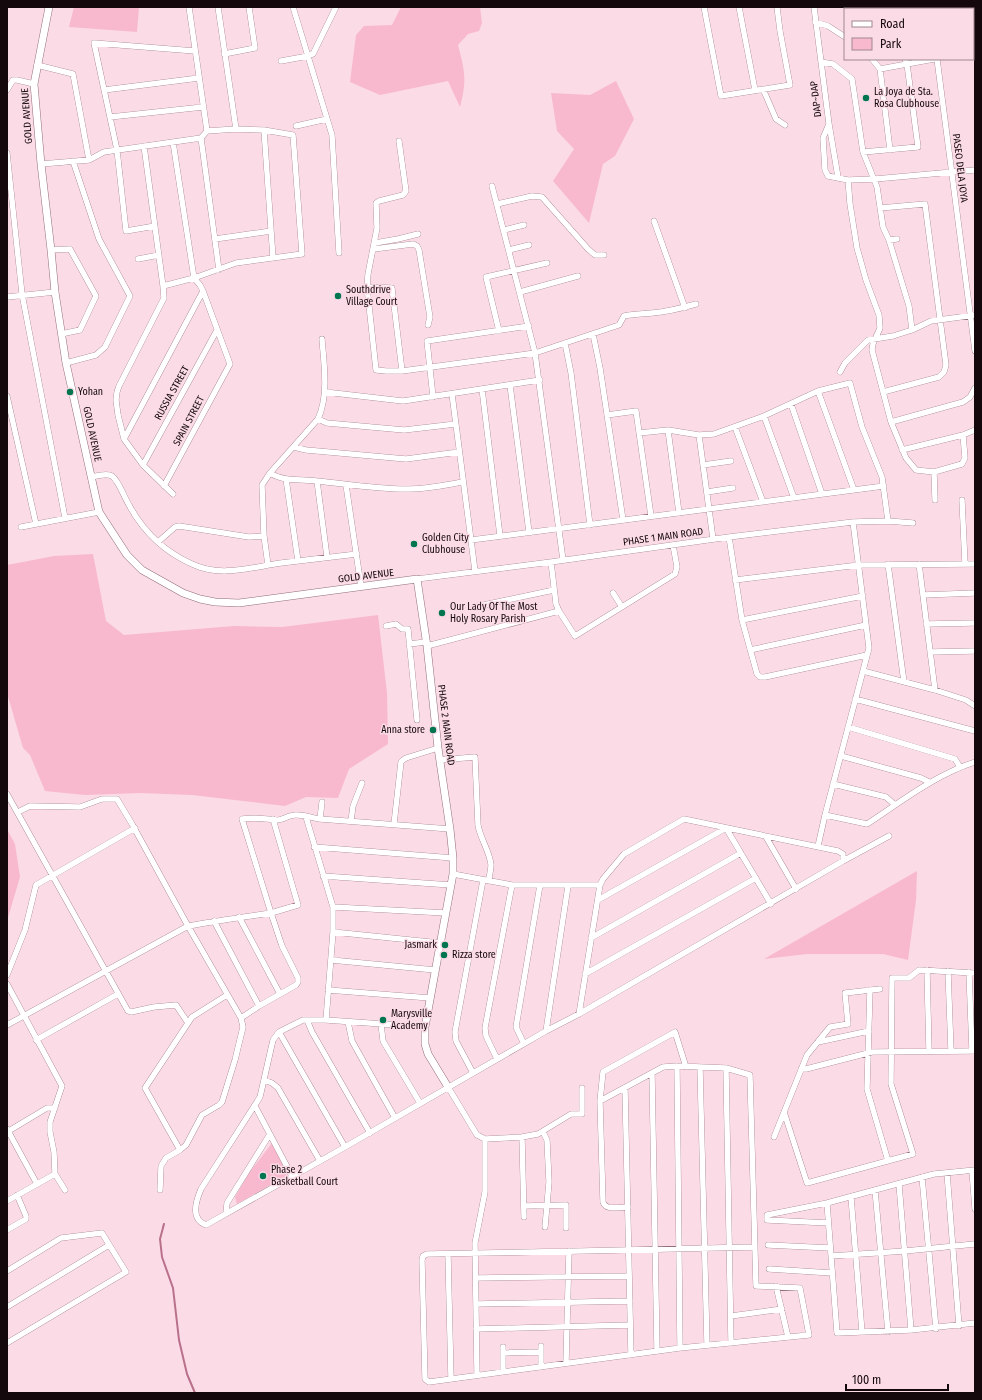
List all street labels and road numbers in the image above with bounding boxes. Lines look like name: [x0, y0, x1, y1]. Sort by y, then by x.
street label: DAP~DAP: [808, 80, 824, 118]
street label: GOLD AVENUE: [19, 87, 35, 144]
street label: PASEO DELA JOYA: [950, 133, 970, 204]
street label: RUSSIA STREET: [152, 364, 192, 422]
street label: SPAIN STREET: [171, 394, 207, 448]
street label: GOLD AVENUE: [80, 405, 104, 463]
street label: PHASE 1 MAIN ROAD: [622, 525, 704, 549]
street label: GOLD AVENUE: [337, 567, 395, 585]
street label: PHASE 2 MAIN ROAD: [435, 684, 457, 766]

